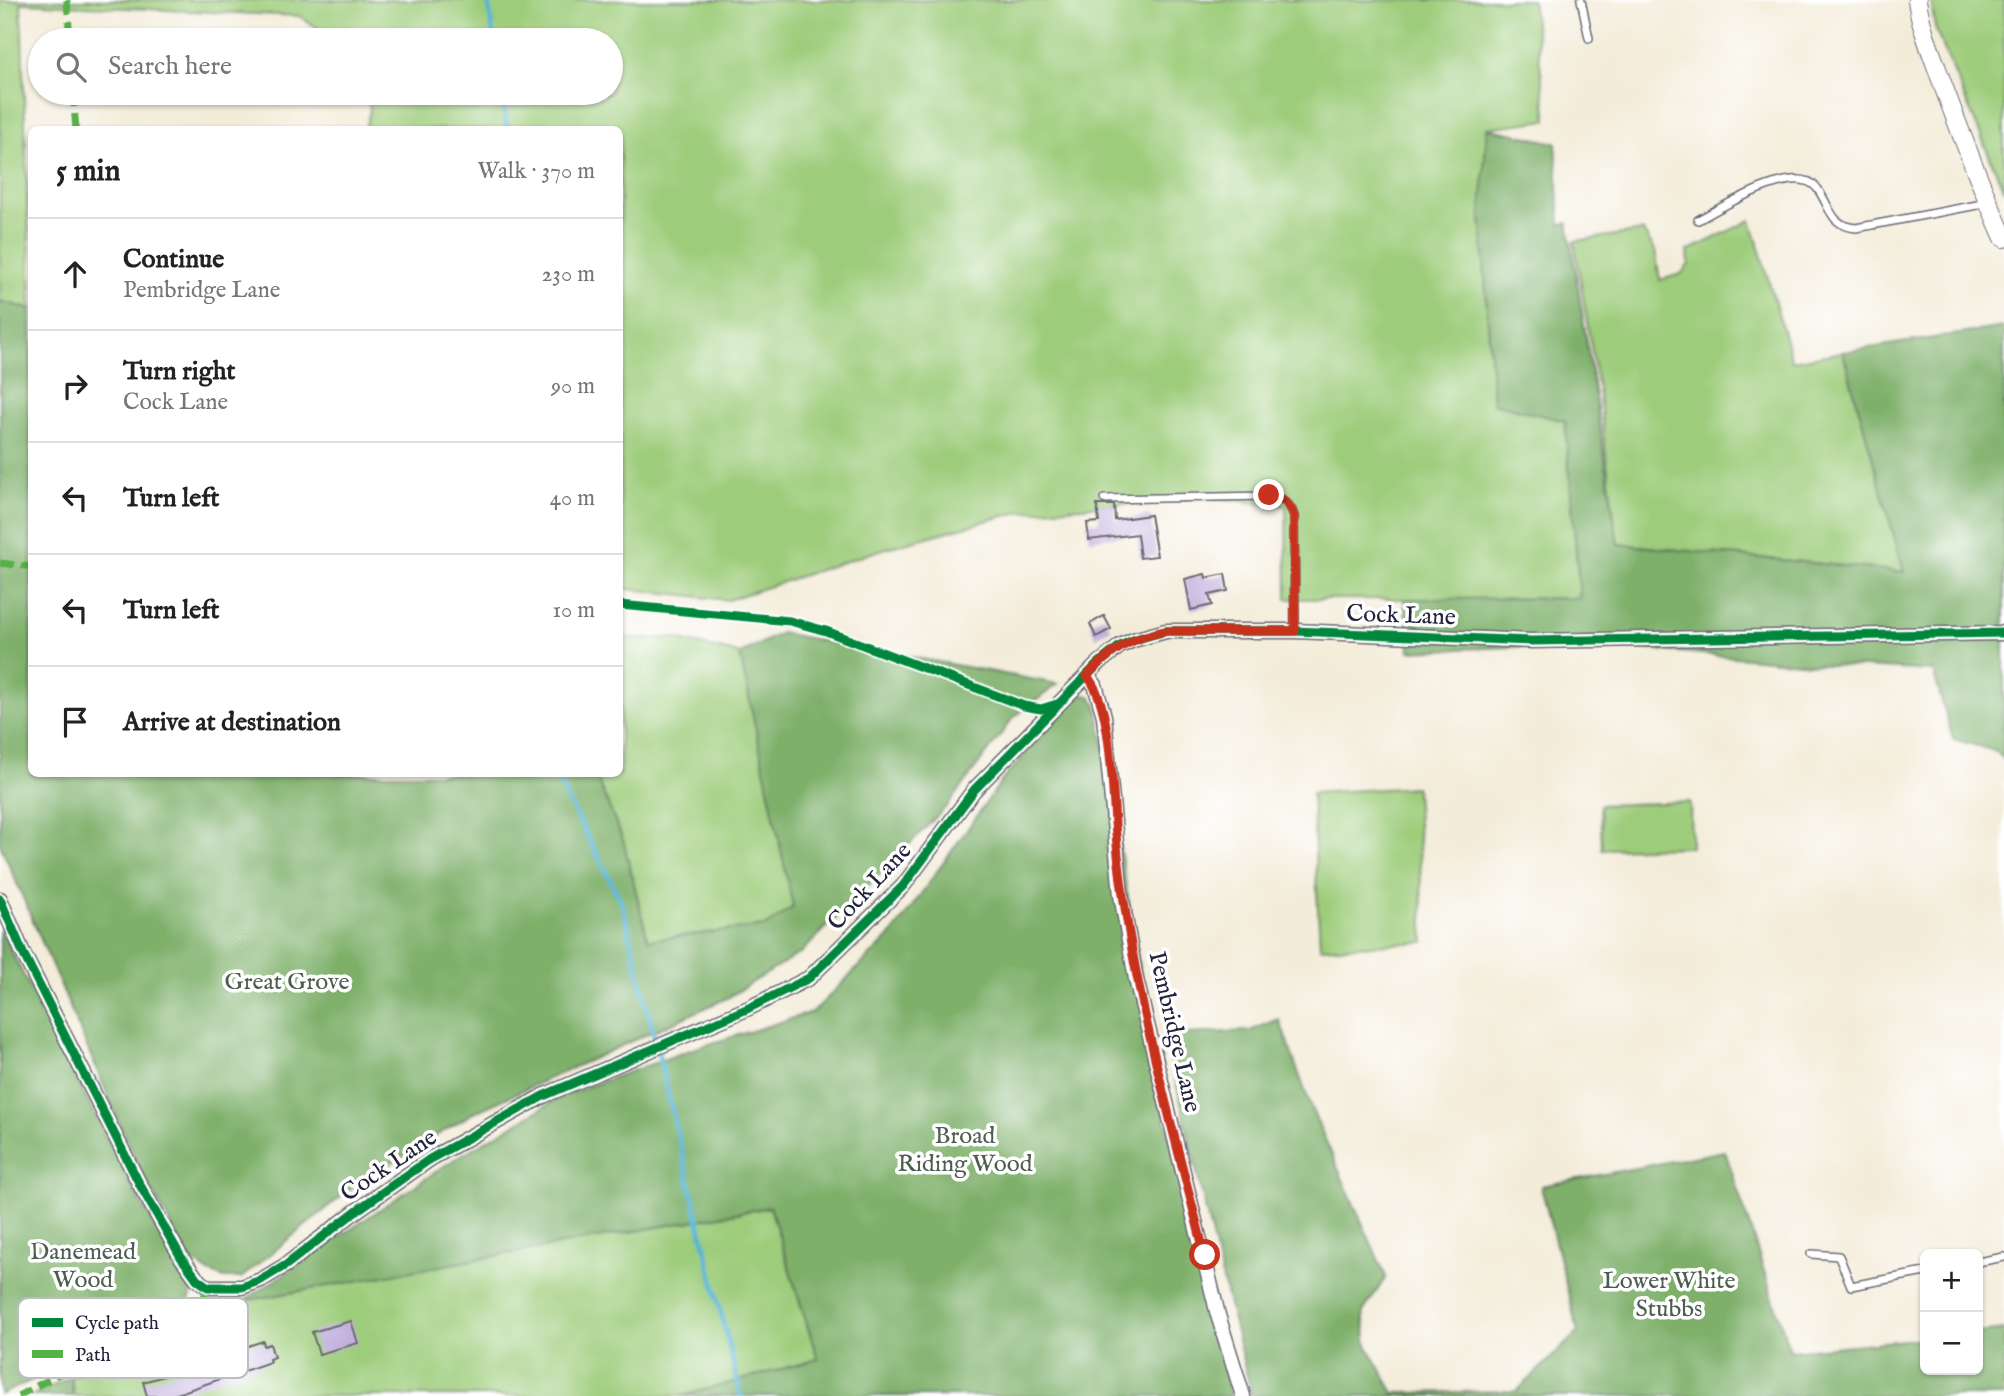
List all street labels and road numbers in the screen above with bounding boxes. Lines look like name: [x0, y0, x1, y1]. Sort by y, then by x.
street label: Cock Lane: [1346, 599, 1456, 633]
street label: Cock Lane: [821, 836, 919, 938]
street label: Pembridge Lane: [1140, 949, 1208, 1115]
street label: Cock Lane: [335, 1122, 443, 1210]

